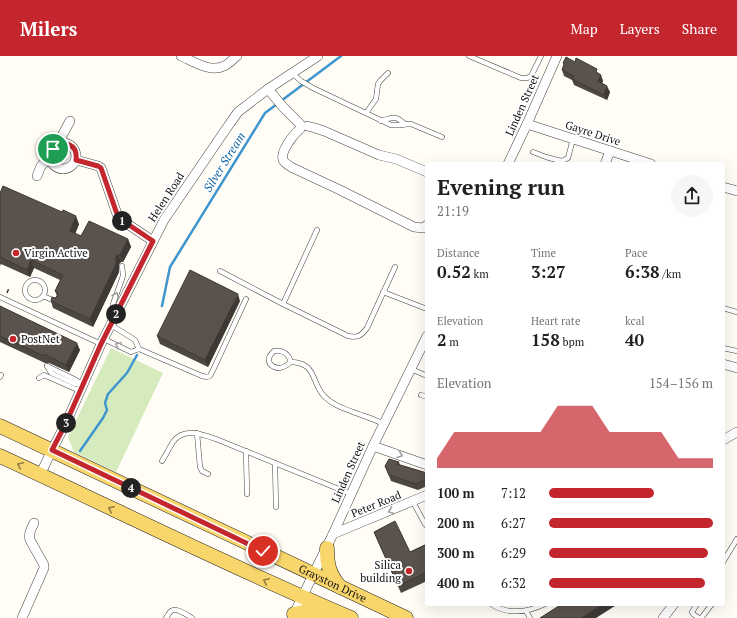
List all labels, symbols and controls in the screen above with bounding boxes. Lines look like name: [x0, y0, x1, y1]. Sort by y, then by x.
text: Milers: [20, 16, 77, 41]
text: Map: [571, 19, 598, 38]
text: Layers: [620, 19, 660, 38]
text: Share: [682, 19, 717, 38]
street label: Linden Street: [502, 72, 542, 138]
street label: Gayre Drive: [564, 117, 623, 149]
water label: Silver Stream: [200, 129, 248, 195]
pin: [36, 132, 70, 166]
icon: arrive: [42, 138, 64, 160]
street label: Helen Road: [145, 170, 187, 224]
text: Evening run: [437, 172, 565, 201]
button: share: [671, 175, 713, 217]
text: 21:19: [437, 202, 469, 220]
pin: 1: [112, 211, 132, 231]
text: 1: [119, 214, 125, 228]
place label: Virgin Active: [24, 246, 88, 260]
text: Distance: [437, 246, 480, 260]
text: Time: [531, 246, 556, 260]
text: Pace: [625, 246, 648, 260]
marker: Virgin Active: [11, 248, 21, 258]
text: 0.52: [437, 260, 471, 283]
text: 3:27: [531, 260, 566, 283]
text: 6:38: [625, 260, 660, 283]
text: km: [471, 267, 489, 281]
text: /km: [660, 267, 681, 281]
one-way arrow: [111, 291, 119, 298]
pin: 2: [106, 304, 126, 324]
text: 2: [113, 307, 119, 321]
text: Elevation: [437, 314, 483, 328]
text: Heart rate: [531, 314, 580, 328]
text: kcal: [625, 314, 645, 328]
text: 2: [437, 328, 447, 351]
text: 158: [531, 328, 560, 351]
text: 40: [625, 328, 644, 351]
place label: PostNet: [21, 332, 60, 346]
marker: PostNet: [8, 334, 18, 344]
text: m: [447, 335, 459, 349]
text: bpm: [560, 335, 584, 349]
one-way arrow: [114, 342, 122, 350]
text: Elevation: [437, 374, 492, 392]
text: 154–156 m: [649, 374, 713, 392]
pin: 3: [56, 413, 76, 433]
text: 3: [63, 416, 69, 430]
street label: Linden Street: [328, 439, 368, 505]
one-way arrow: [397, 451, 404, 459]
one-way arrow: [17, 462, 24, 470]
pin: 4: [121, 478, 141, 498]
text: 4: [128, 481, 134, 495]
text: 100 m: [437, 484, 475, 502]
text: 7:12: [501, 484, 526, 502]
street label: Peter Road: [349, 488, 403, 520]
one-way arrow: [108, 506, 116, 514]
one-way arrow: [388, 506, 395, 514]
text: 200 m: [437, 514, 475, 532]
text: 6:27: [501, 514, 526, 532]
pin: [246, 534, 280, 568]
icon: check: [252, 540, 274, 562]
text: 300 m: [437, 544, 475, 562]
text: 6:29: [501, 544, 526, 562]
place label: Silica building: [360, 558, 401, 585]
street label: Grayston Drive: [297, 561, 369, 606]
marker: Silica building: [404, 566, 414, 576]
text: 400 m: [437, 574, 475, 592]
text: 6:32: [501, 574, 526, 592]
one-way arrow: [263, 578, 271, 586]

